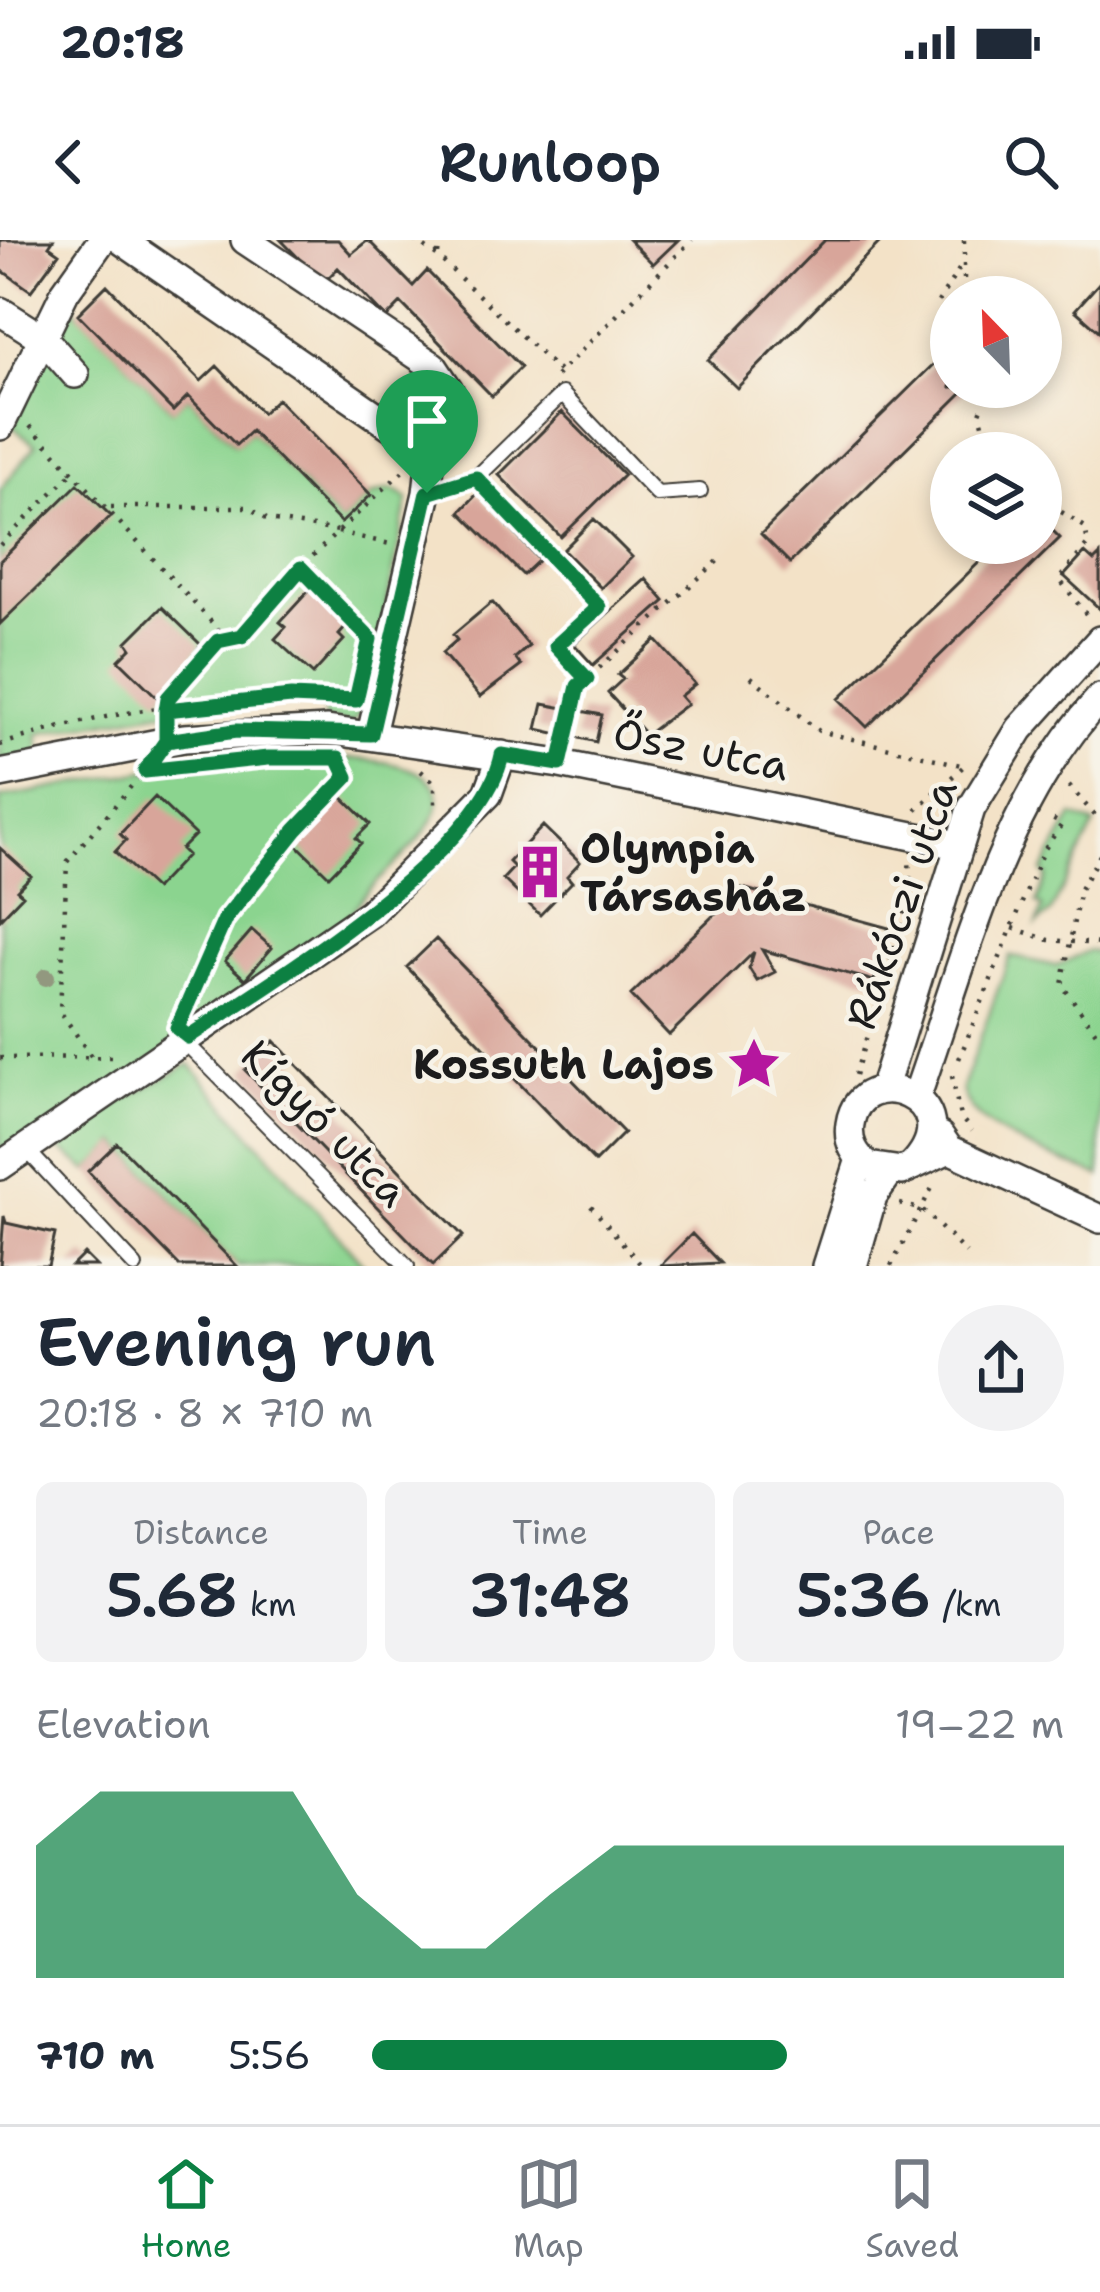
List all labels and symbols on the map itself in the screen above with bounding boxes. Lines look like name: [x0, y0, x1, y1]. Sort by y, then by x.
north arrow: [930, 276, 1062, 408]
pin: [376, 370, 478, 493]
street label: Ősz utca: [609, 705, 793, 793]
street label: Rákóczi utca: [832, 772, 970, 1036]
place label: Olympia Társasház: [580, 820, 807, 924]
building icon: Olympia Társasház: [511, 843, 569, 901]
street label: Kígyó utca: [229, 1027, 421, 1219]
place icon: Kossuth Lajos: [725, 1035, 783, 1093]
place label: Kossuth Lajos: [413, 1036, 714, 1092]

